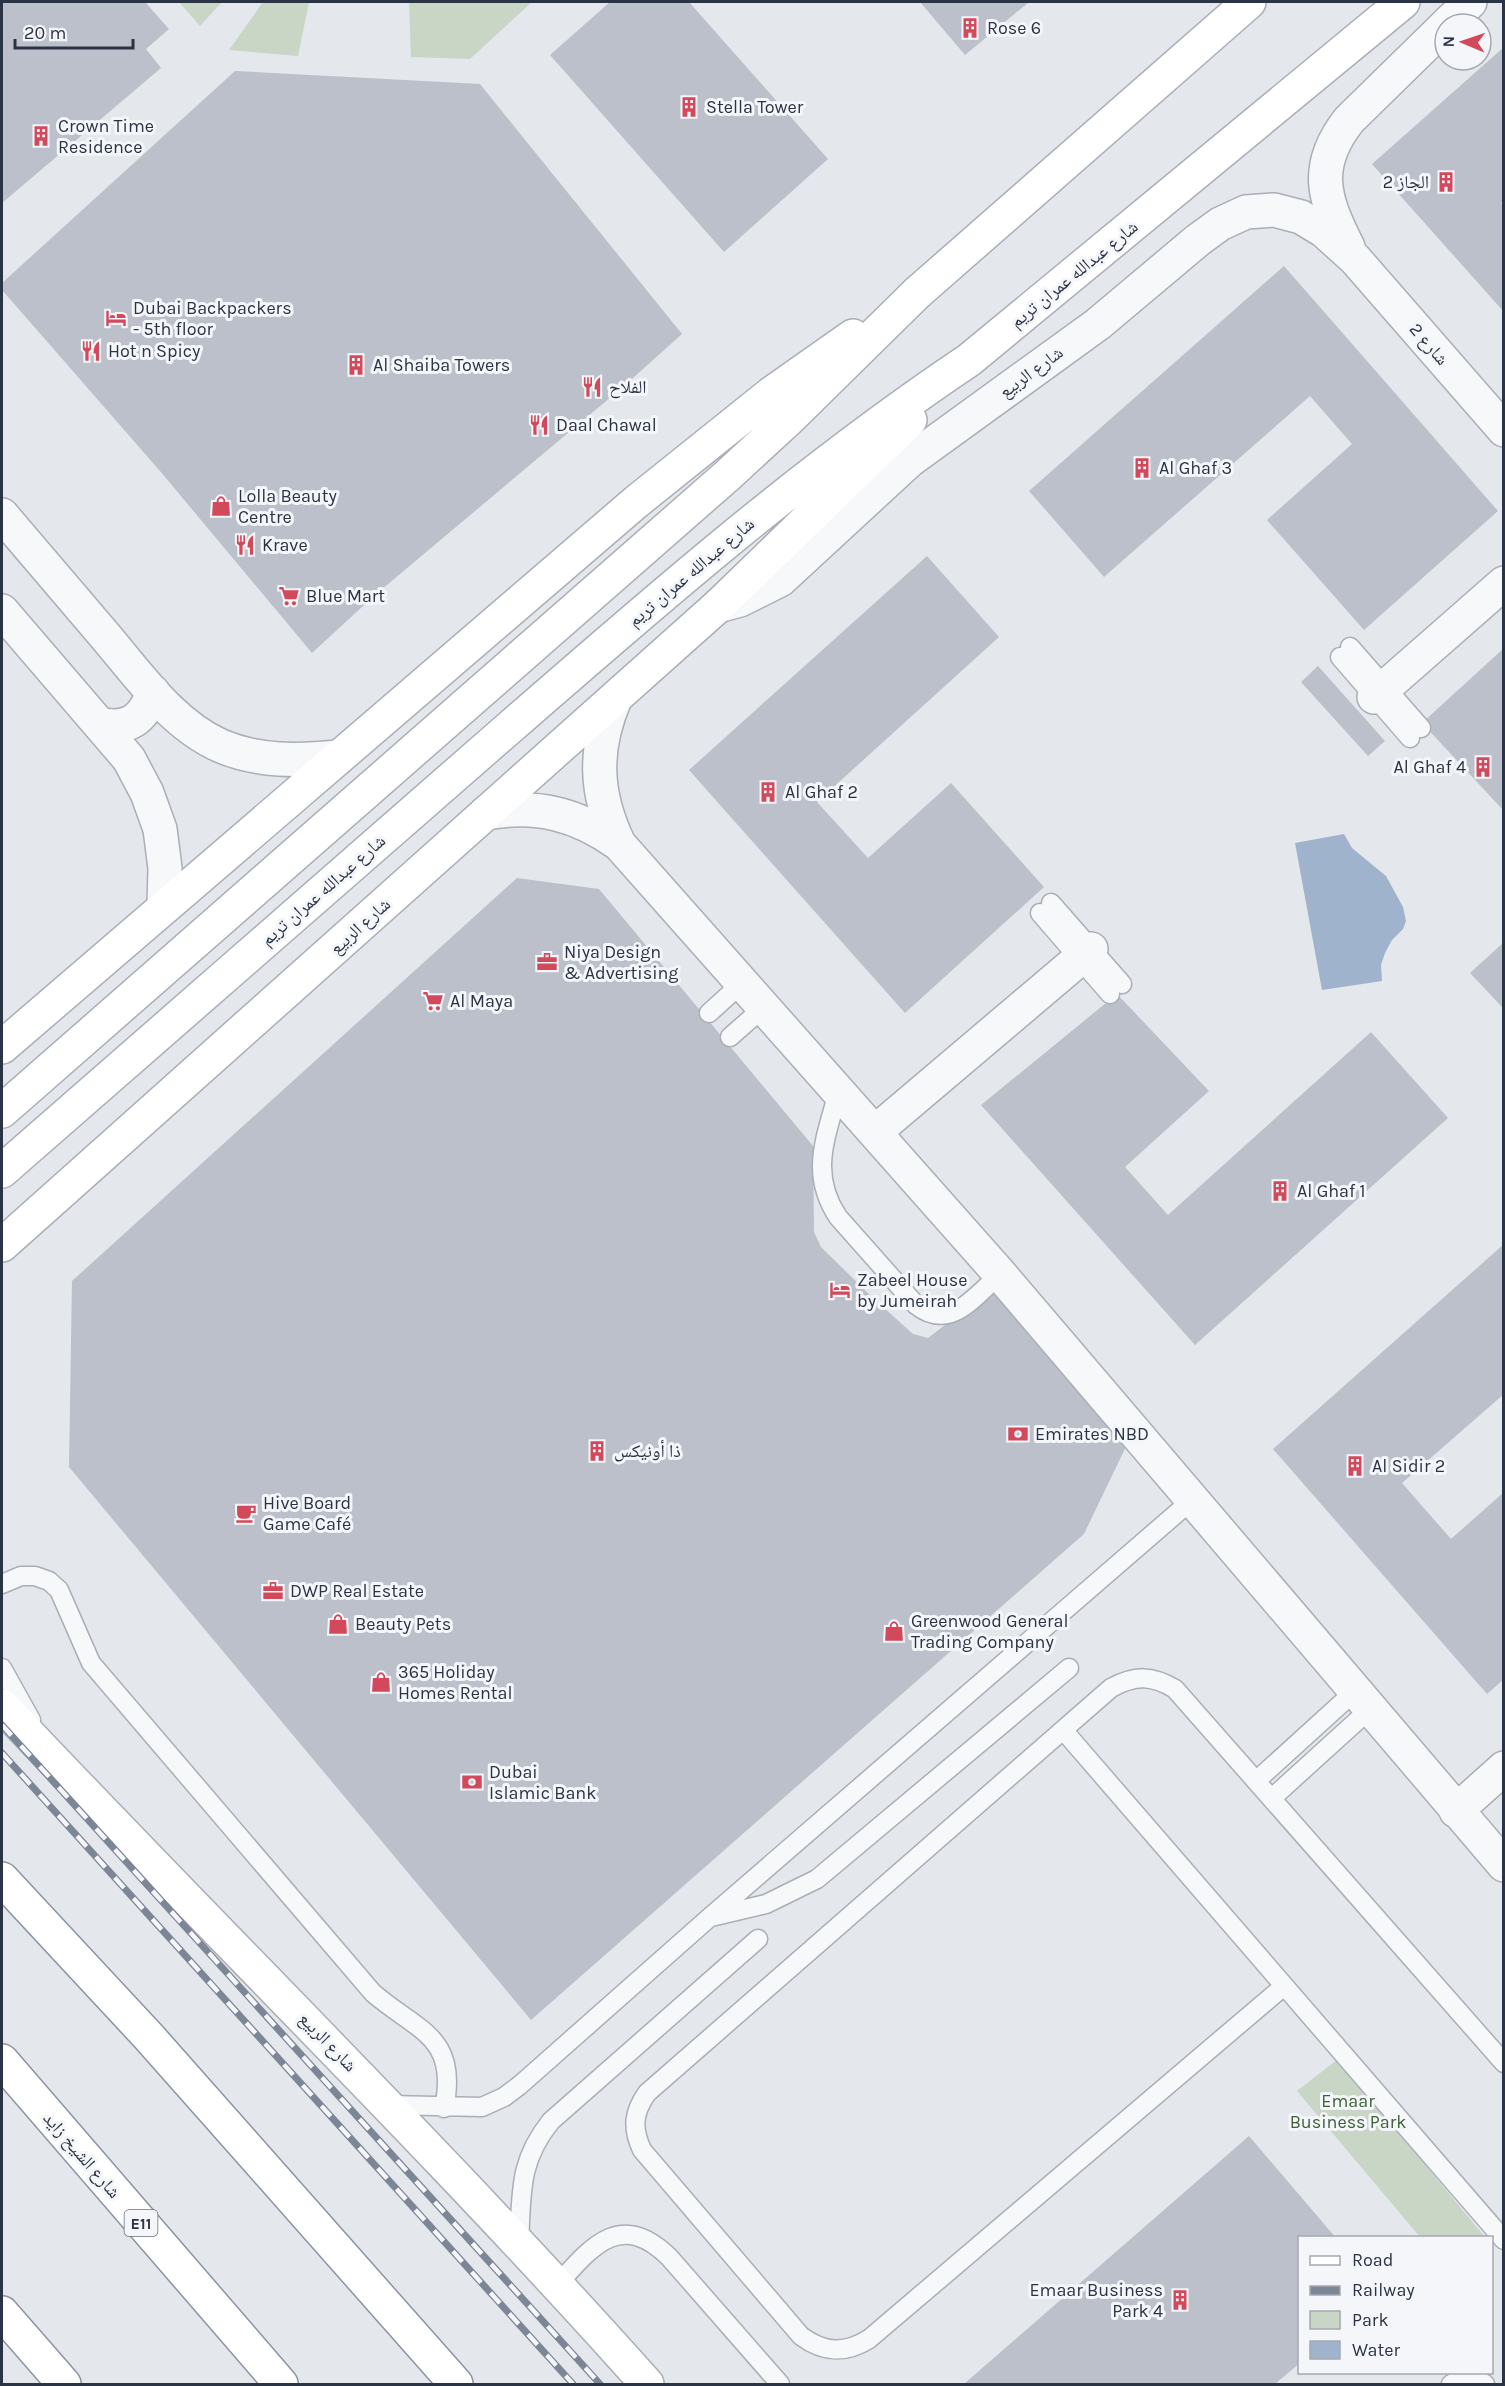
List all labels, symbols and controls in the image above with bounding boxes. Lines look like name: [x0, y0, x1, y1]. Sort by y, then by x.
scale bar: [15, 12, 134, 50]
north arrow: [1433, 12, 1493, 72]
building icon: Rose 6: [958, 16, 982, 40]
place label: Rose 6: [987, 17, 1041, 39]
text: 20 m: [24, 22, 66, 44]
text: N: [1439, 35, 1458, 48]
building icon: Stella Tower: [677, 95, 701, 119]
place label: Stella Tower: [706, 96, 804, 118]
place label: Crown Time Residence: [58, 115, 154, 158]
building icon: Crown Time Residence: [29, 124, 53, 148]
building icon: الجاز 2: [1434, 170, 1458, 194]
place label: الجاز 2: [1383, 171, 1429, 193]
street label: شارع عبدالله عمران تريم: [1006, 216, 1143, 333]
place label: Dubai Backpackers - 5th floor: [133, 297, 292, 340]
hotel icon: Dubai Backpackers - 5th floor: [104, 306, 128, 330]
street label: شارع 2: [1405, 318, 1453, 370]
restaurant icon: Hot n Spicy: [79, 339, 103, 363]
place label: Hot n Spicy: [108, 340, 201, 362]
street label: شارع الربيع: [995, 341, 1068, 403]
building icon: Al Shaiba Towers: [344, 353, 368, 377]
place label: Al Shaiba Towers: [373, 354, 510, 376]
restaurant icon: الفلاح: [580, 375, 604, 399]
place label: الفلاح: [609, 376, 647, 399]
restaurant icon: Daal Chawal: [527, 413, 551, 437]
place label: Daal Chawal: [556, 414, 657, 436]
building icon: Al Ghaf 3: [1130, 456, 1154, 480]
place label: Al Ghaf 3: [1159, 457, 1232, 479]
place label: Lolla Beauty Centre: [238, 485, 338, 528]
shop icon: Lolla Beauty Centre: [209, 494, 233, 518]
street label: شارع عبدالله عمران تريم: [623, 513, 759, 632]
restaurant icon: Krave: [233, 533, 257, 557]
place label: Krave: [262, 534, 308, 556]
supermarket icon: Blue Mart: [277, 584, 301, 608]
place label: Blue Mart: [306, 585, 385, 607]
building icon: Al Ghaf 4: [1471, 755, 1495, 779]
place label: Al Ghaf 4: [1393, 756, 1466, 778]
building icon: Al Ghaf 2: [756, 780, 780, 804]
place label: Al Ghaf 2: [785, 781, 858, 803]
street label: شارع عبدالله عمران تريم: [256, 830, 391, 951]
street label: شارع الربيع: [325, 893, 395, 960]
place label: Niya Design & Advertising: [564, 941, 679, 984]
office icon: Niya Design & Advertising: [535, 950, 559, 974]
supermarket icon: Al Maya: [421, 989, 445, 1013]
place label: Al Maya: [450, 990, 513, 1012]
building icon: Al Ghaf 1: [1268, 1179, 1292, 1203]
place label: Al Ghaf 1: [1297, 1180, 1365, 1202]
place label: Zabeel House by Jumeirah: [857, 1269, 968, 1312]
hotel icon: Zabeel House by Jumeirah: [828, 1278, 852, 1302]
bank icon: Emirates NBD: [1006, 1422, 1030, 1446]
place label: Emirates NBD: [1035, 1423, 1149, 1445]
building icon: ذا أونيكس: [585, 1439, 609, 1463]
place label: ذا أونيكس: [614, 1440, 681, 1462]
building icon: Al Sidir 2: [1343, 1454, 1367, 1478]
place label: Al Sidir 2: [1372, 1455, 1445, 1477]
place label: Hive Board Game Café: [263, 1492, 351, 1535]
cafe icon: Hive Board Game Café: [234, 1501, 258, 1525]
office icon: DWP Real Estate: [261, 1579, 285, 1603]
place label: DWP Real Estate: [290, 1580, 424, 1602]
place label: Greenwood General Trading Company: [911, 1610, 1069, 1653]
shop icon: Beauty Pets: [326, 1612, 350, 1636]
place label: Beauty Pets: [355, 1613, 451, 1635]
shop icon: Greenwood General Trading Company: [882, 1619, 906, 1643]
place label: 365 Holiday Homes Rental: [398, 1661, 513, 1704]
shop icon: 365 Holiday Homes Rental: [369, 1670, 393, 1694]
place label: Dubai Islamic Bank: [489, 1761, 596, 1804]
bank icon: Dubai Islamic Bank: [460, 1770, 484, 1794]
street label: شارع الربيع: [294, 2008, 362, 2077]
park label: Emaar Business Park: [1290, 2090, 1406, 2133]
street label: شارع الشيخ زايد: [38, 2107, 125, 2203]
road number: E11: [124, 2210, 158, 2236]
legend: [1298, 2236, 1493, 2374]
text: Road: [1352, 2249, 1393, 2271]
place label: Emaar Business Park 4: [1030, 2279, 1163, 2322]
text: Railway: [1352, 2279, 1415, 2301]
building icon: Emaar Business Park 4: [1168, 2288, 1192, 2312]
text: Park: [1352, 2309, 1389, 2331]
text: Water: [1352, 2339, 1400, 2361]

